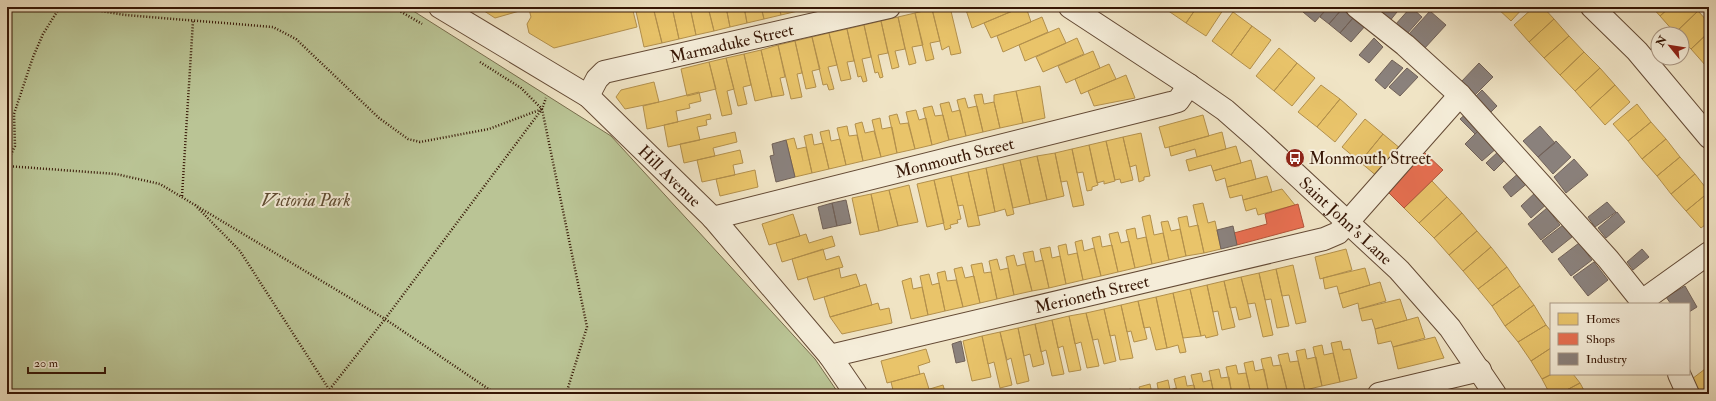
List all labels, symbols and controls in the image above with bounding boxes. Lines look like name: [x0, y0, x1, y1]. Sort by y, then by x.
street label: Marmaduke Street: [667, 18, 796, 67]
north arrow: [1650, 26, 1690, 66]
text: N: [1653, 33, 1670, 50]
street label: Monmouth Street: [893, 132, 1017, 182]
street label: Hill Avenue: [634, 140, 706, 211]
bus stop icon: Monmouth Street: [1284, 147, 1306, 169]
place label: Monmouth Street: [1309, 148, 1432, 169]
street label: Saint John's Lane: [1295, 172, 1397, 269]
park label: Victoria Park: [262, 190, 350, 211]
street label: Merioneth Street: [1032, 270, 1152, 318]
legend: [1550, 303, 1690, 375]
text: Homes: [1586, 312, 1620, 327]
text: Shops: [1586, 332, 1615, 347]
scale bar: [28, 349, 105, 375]
text: Industry: [1586, 352, 1628, 367]
text: 20 m: [34, 356, 59, 371]

